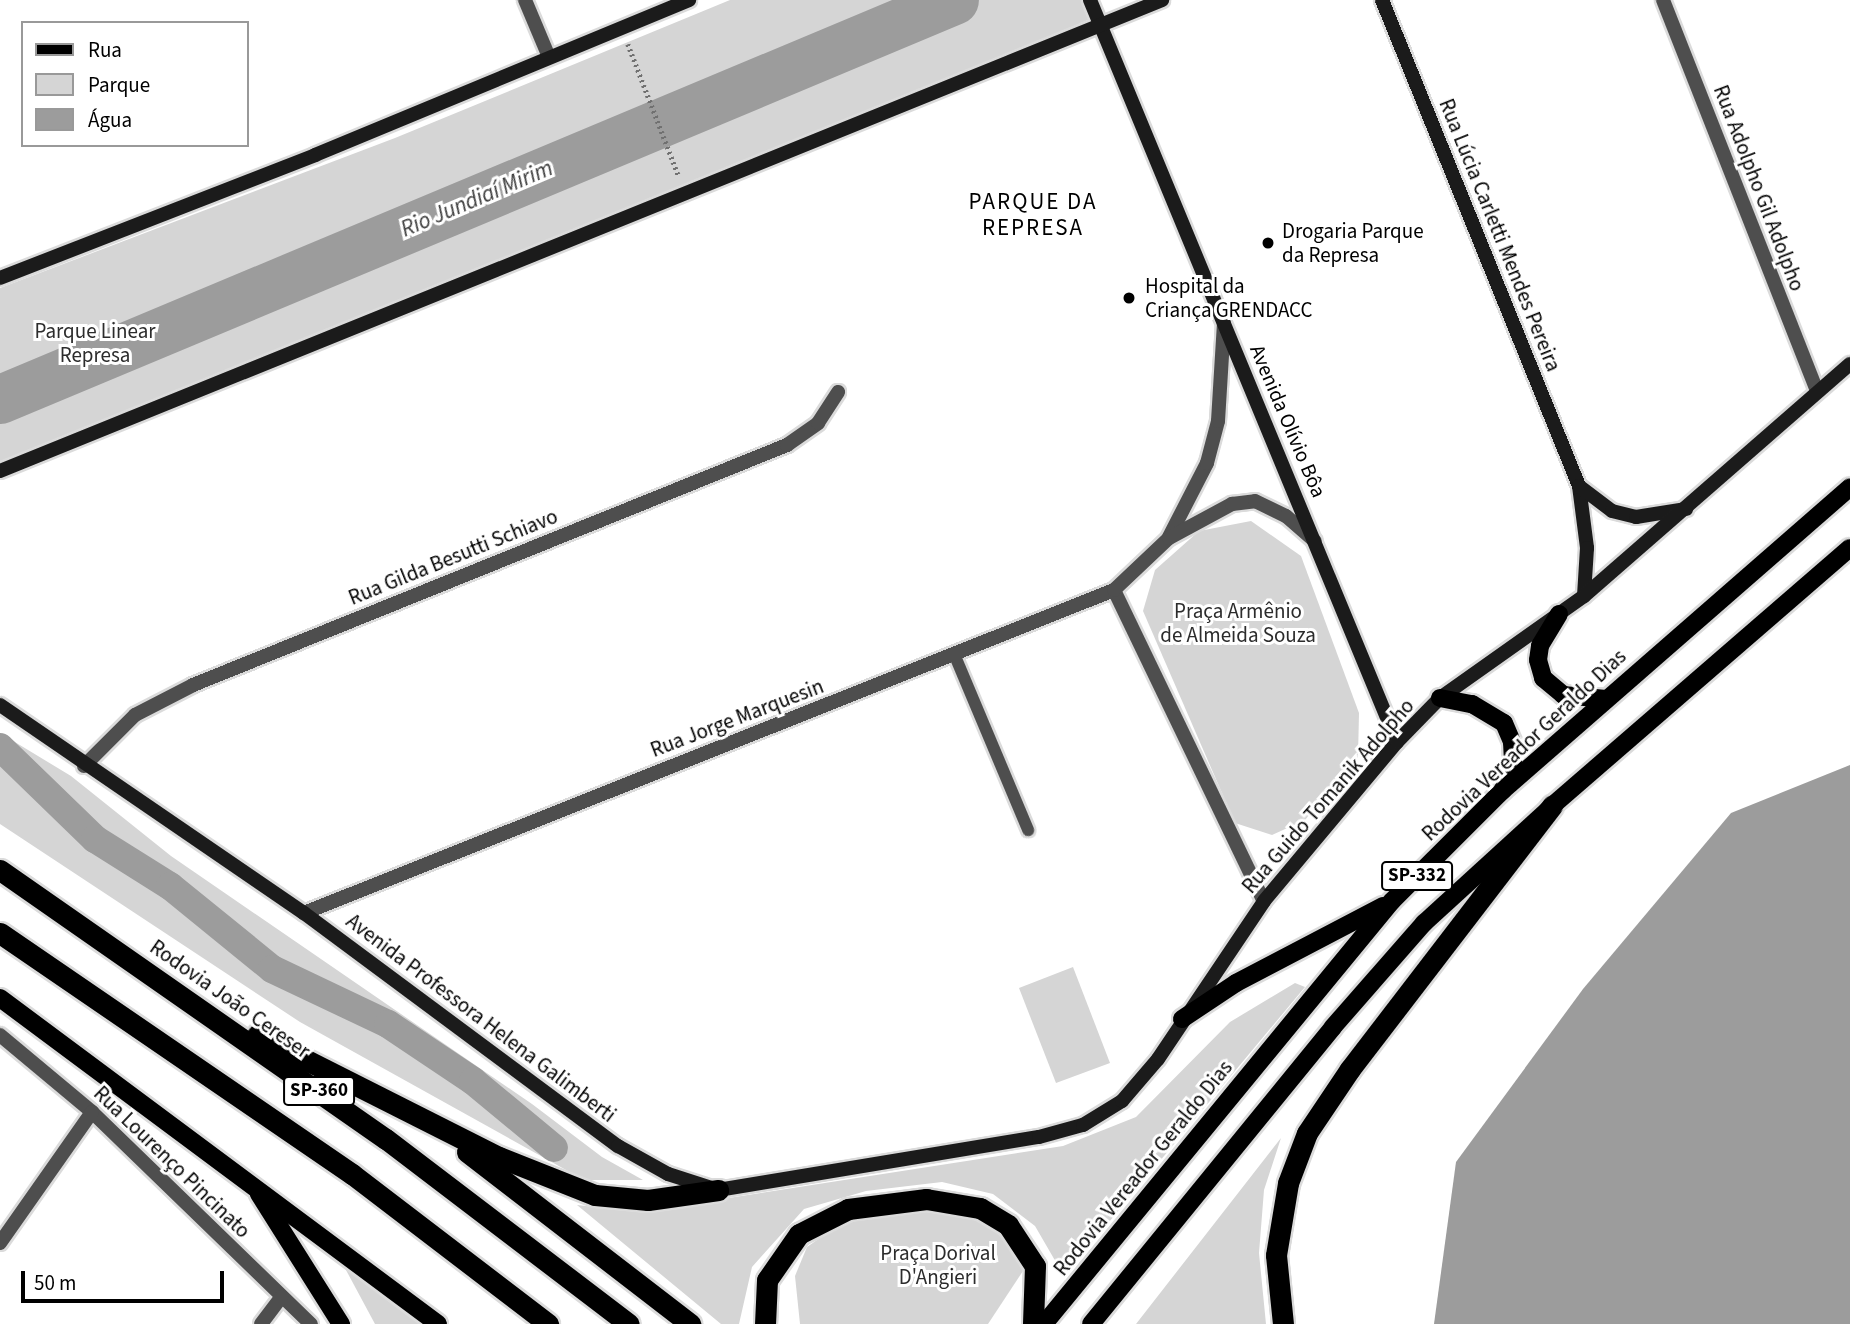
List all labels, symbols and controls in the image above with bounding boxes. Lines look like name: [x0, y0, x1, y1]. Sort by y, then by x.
legend: [21, 21, 248, 147]
text: Rua: [88, 35, 122, 65]
text: Parque: [88, 70, 150, 100]
street label: Rua Adolpho Gil Adolpho: [1708, 81, 1810, 295]
street label: Rua Lúcia Carletti Mendes Pereira: [1434, 95, 1566, 375]
text: Água: [88, 105, 132, 135]
water label: Rio Jundiaí Mirim: [397, 155, 557, 243]
district label: PARQUE DA REPRESA: [970, 188, 1096, 242]
place label: Drogaria Parque da Represa: [1282, 218, 1424, 268]
marker: Drogaria Parque da Represa: [1260, 235, 1276, 251]
place label: Hospital da Criança GRENDACC: [1145, 273, 1313, 323]
marker: Hospital da Criança GRENDACC: [1119, 288, 1139, 308]
park label: Parque Linear Represa: [34, 318, 156, 368]
street label: Avenida Olívio Bôa: [1244, 341, 1332, 501]
street label: Rua Gilda Besutti Schiavo: [345, 503, 561, 611]
park label: Praça Armênio de Almeida Souza: [1160, 598, 1316, 648]
street label: Rodovia Vereador Geraldo Dias: [1417, 644, 1631, 846]
street label: Rua Jorge Marquesin: [647, 673, 827, 763]
street label: Rua Guido Tomanik Adolpho: [1237, 694, 1419, 898]
road number: SP-332: [1380, 860, 1454, 891]
street label: Avenida Professora Helena Galimberti: [341, 908, 621, 1128]
street label: Rodovia João Cereser: [145, 934, 315, 1064]
street label: Rodovia Vereador Geraldo Dias: [1048, 1055, 1238, 1281]
road number: SP-360: [282, 1076, 356, 1106]
street label: Rua Lourenço Pincinato: [88, 1081, 256, 1243]
park label: Praça Dorival D'Angieri: [880, 1240, 996, 1290]
scale bar: [24, 1258, 228, 1302]
text: 50 m: [34, 1268, 76, 1298]

